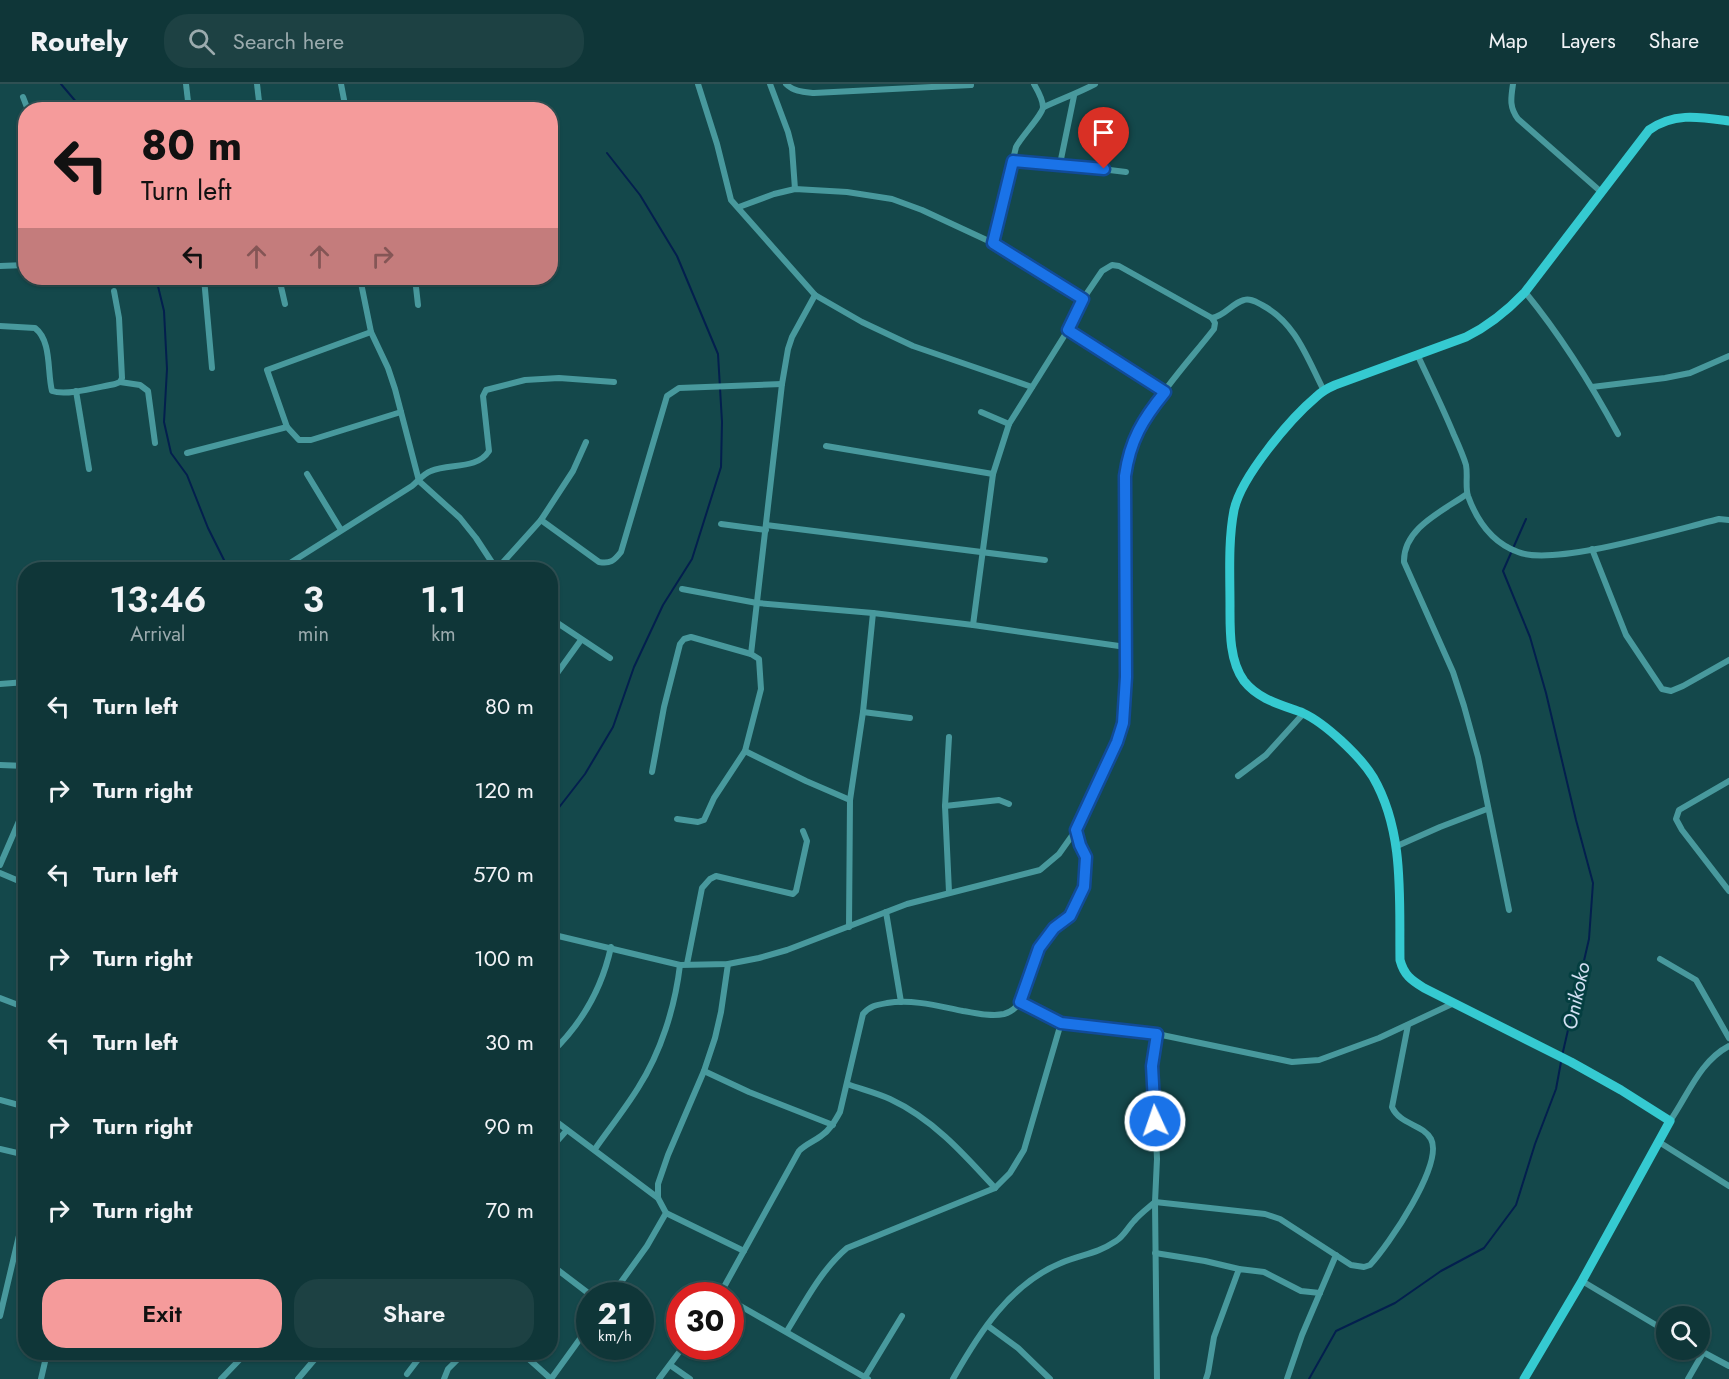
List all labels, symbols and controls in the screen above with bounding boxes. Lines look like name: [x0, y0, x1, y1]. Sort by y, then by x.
search box: [164, 14, 584, 68]
text: Routely: [30, 21, 128, 62]
icon: search: [185, 25, 218, 58]
text: Search here: [233, 25, 344, 57]
text: Map: [1489, 26, 1528, 56]
text: Layers: [1561, 26, 1616, 56]
text: Share: [1649, 26, 1699, 56]
pin: [1078, 107, 1129, 169]
text: 80 m: [141, 115, 242, 176]
icon: arrive: [1087, 116, 1120, 149]
icon: left: [42, 126, 120, 204]
text: Turn left: [141, 171, 231, 210]
icon: left: [177, 240, 210, 273]
icon: ahead: [240, 240, 273, 273]
icon: ahead: [303, 240, 336, 273]
icon: right: [366, 240, 399, 273]
text: 13:46: [109, 573, 207, 625]
text: 3: [303, 573, 324, 625]
text: 1.1: [420, 573, 467, 625]
text: Arrival: [130, 620, 185, 649]
text: min: [298, 620, 329, 649]
text: km: [431, 620, 456, 649]
icon: left: [42, 690, 75, 723]
text: Turn left: [93, 690, 178, 722]
text: 80 m: [485, 690, 534, 722]
icon: right: [42, 774, 75, 807]
text: Turn right: [93, 774, 193, 806]
text: 120 m: [475, 774, 534, 806]
icon: left: [42, 858, 75, 891]
text: Turn left: [93, 858, 178, 890]
text: 570 m: [473, 858, 534, 890]
icon: right: [42, 942, 75, 975]
text: Turn right: [93, 942, 193, 974]
text: 100 m: [474, 942, 534, 974]
water label: Onikoko: [1555, 959, 1598, 1032]
icon: left: [42, 1026, 75, 1059]
text: Turn left: [93, 1026, 178, 1058]
text: 30 m: [485, 1026, 534, 1058]
position arrow: [1123, 1089, 1187, 1153]
icon: right: [42, 1110, 75, 1143]
text: Turn right: [93, 1110, 193, 1142]
text: 90 m: [484, 1110, 534, 1142]
icon: right: [42, 1194, 75, 1227]
text: Turn right: [93, 1194, 193, 1226]
text: 70 m: [485, 1194, 534, 1226]
button: Exit: [42, 1279, 282, 1348]
button: Share: [294, 1279, 534, 1348]
speed limit sign: 30: [666, 1282, 744, 1360]
text: 21: [598, 1292, 632, 1335]
map controls: [1656, 1306, 1710, 1360]
button: search: [1656, 1306, 1710, 1360]
text: km/h: [598, 1325, 632, 1347]

